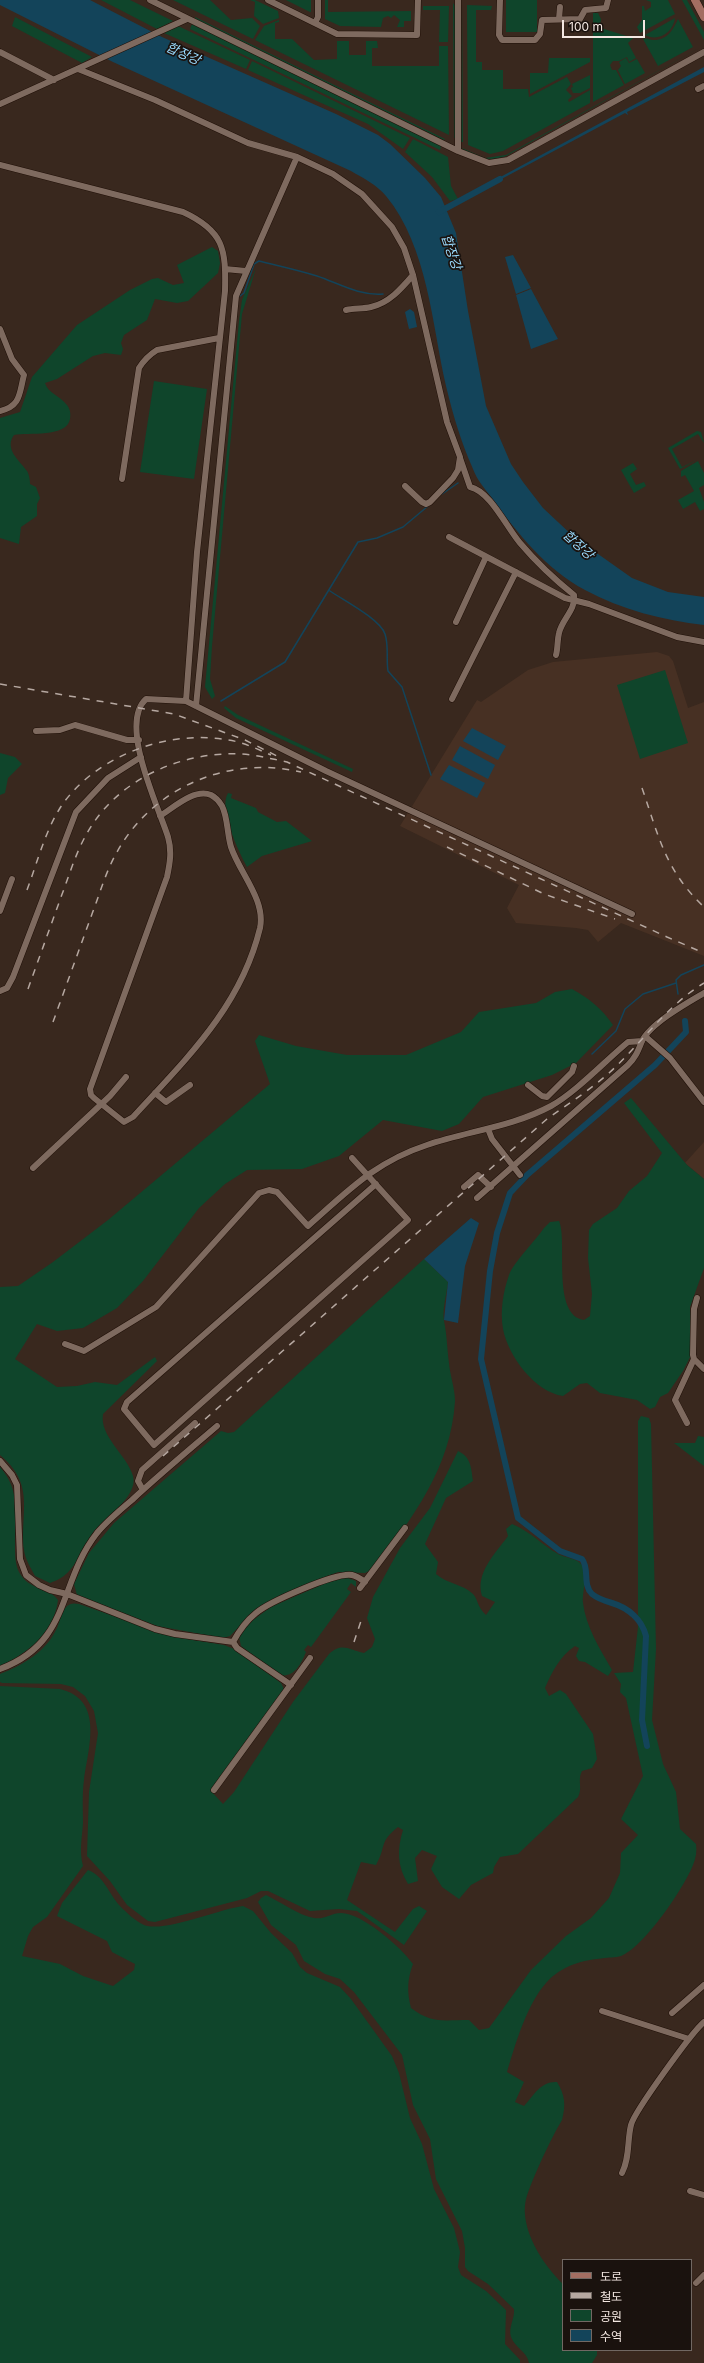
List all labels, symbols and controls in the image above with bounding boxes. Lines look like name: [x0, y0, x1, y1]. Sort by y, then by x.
scale bar: [564, 12, 647, 38]
text: 100 m: [569, 19, 603, 34]
water label: 합장강: [163, 40, 203, 68]
water label: 합장강: [438, 232, 464, 272]
water label: 합장강: [559, 527, 597, 563]
legend: [562, 2259, 692, 2351]
text: 도로: [600, 2269, 622, 2284]
text: 철도: [600, 2289, 622, 2304]
text: 공원: [600, 2309, 622, 2324]
text: 수역: [600, 2329, 622, 2344]

